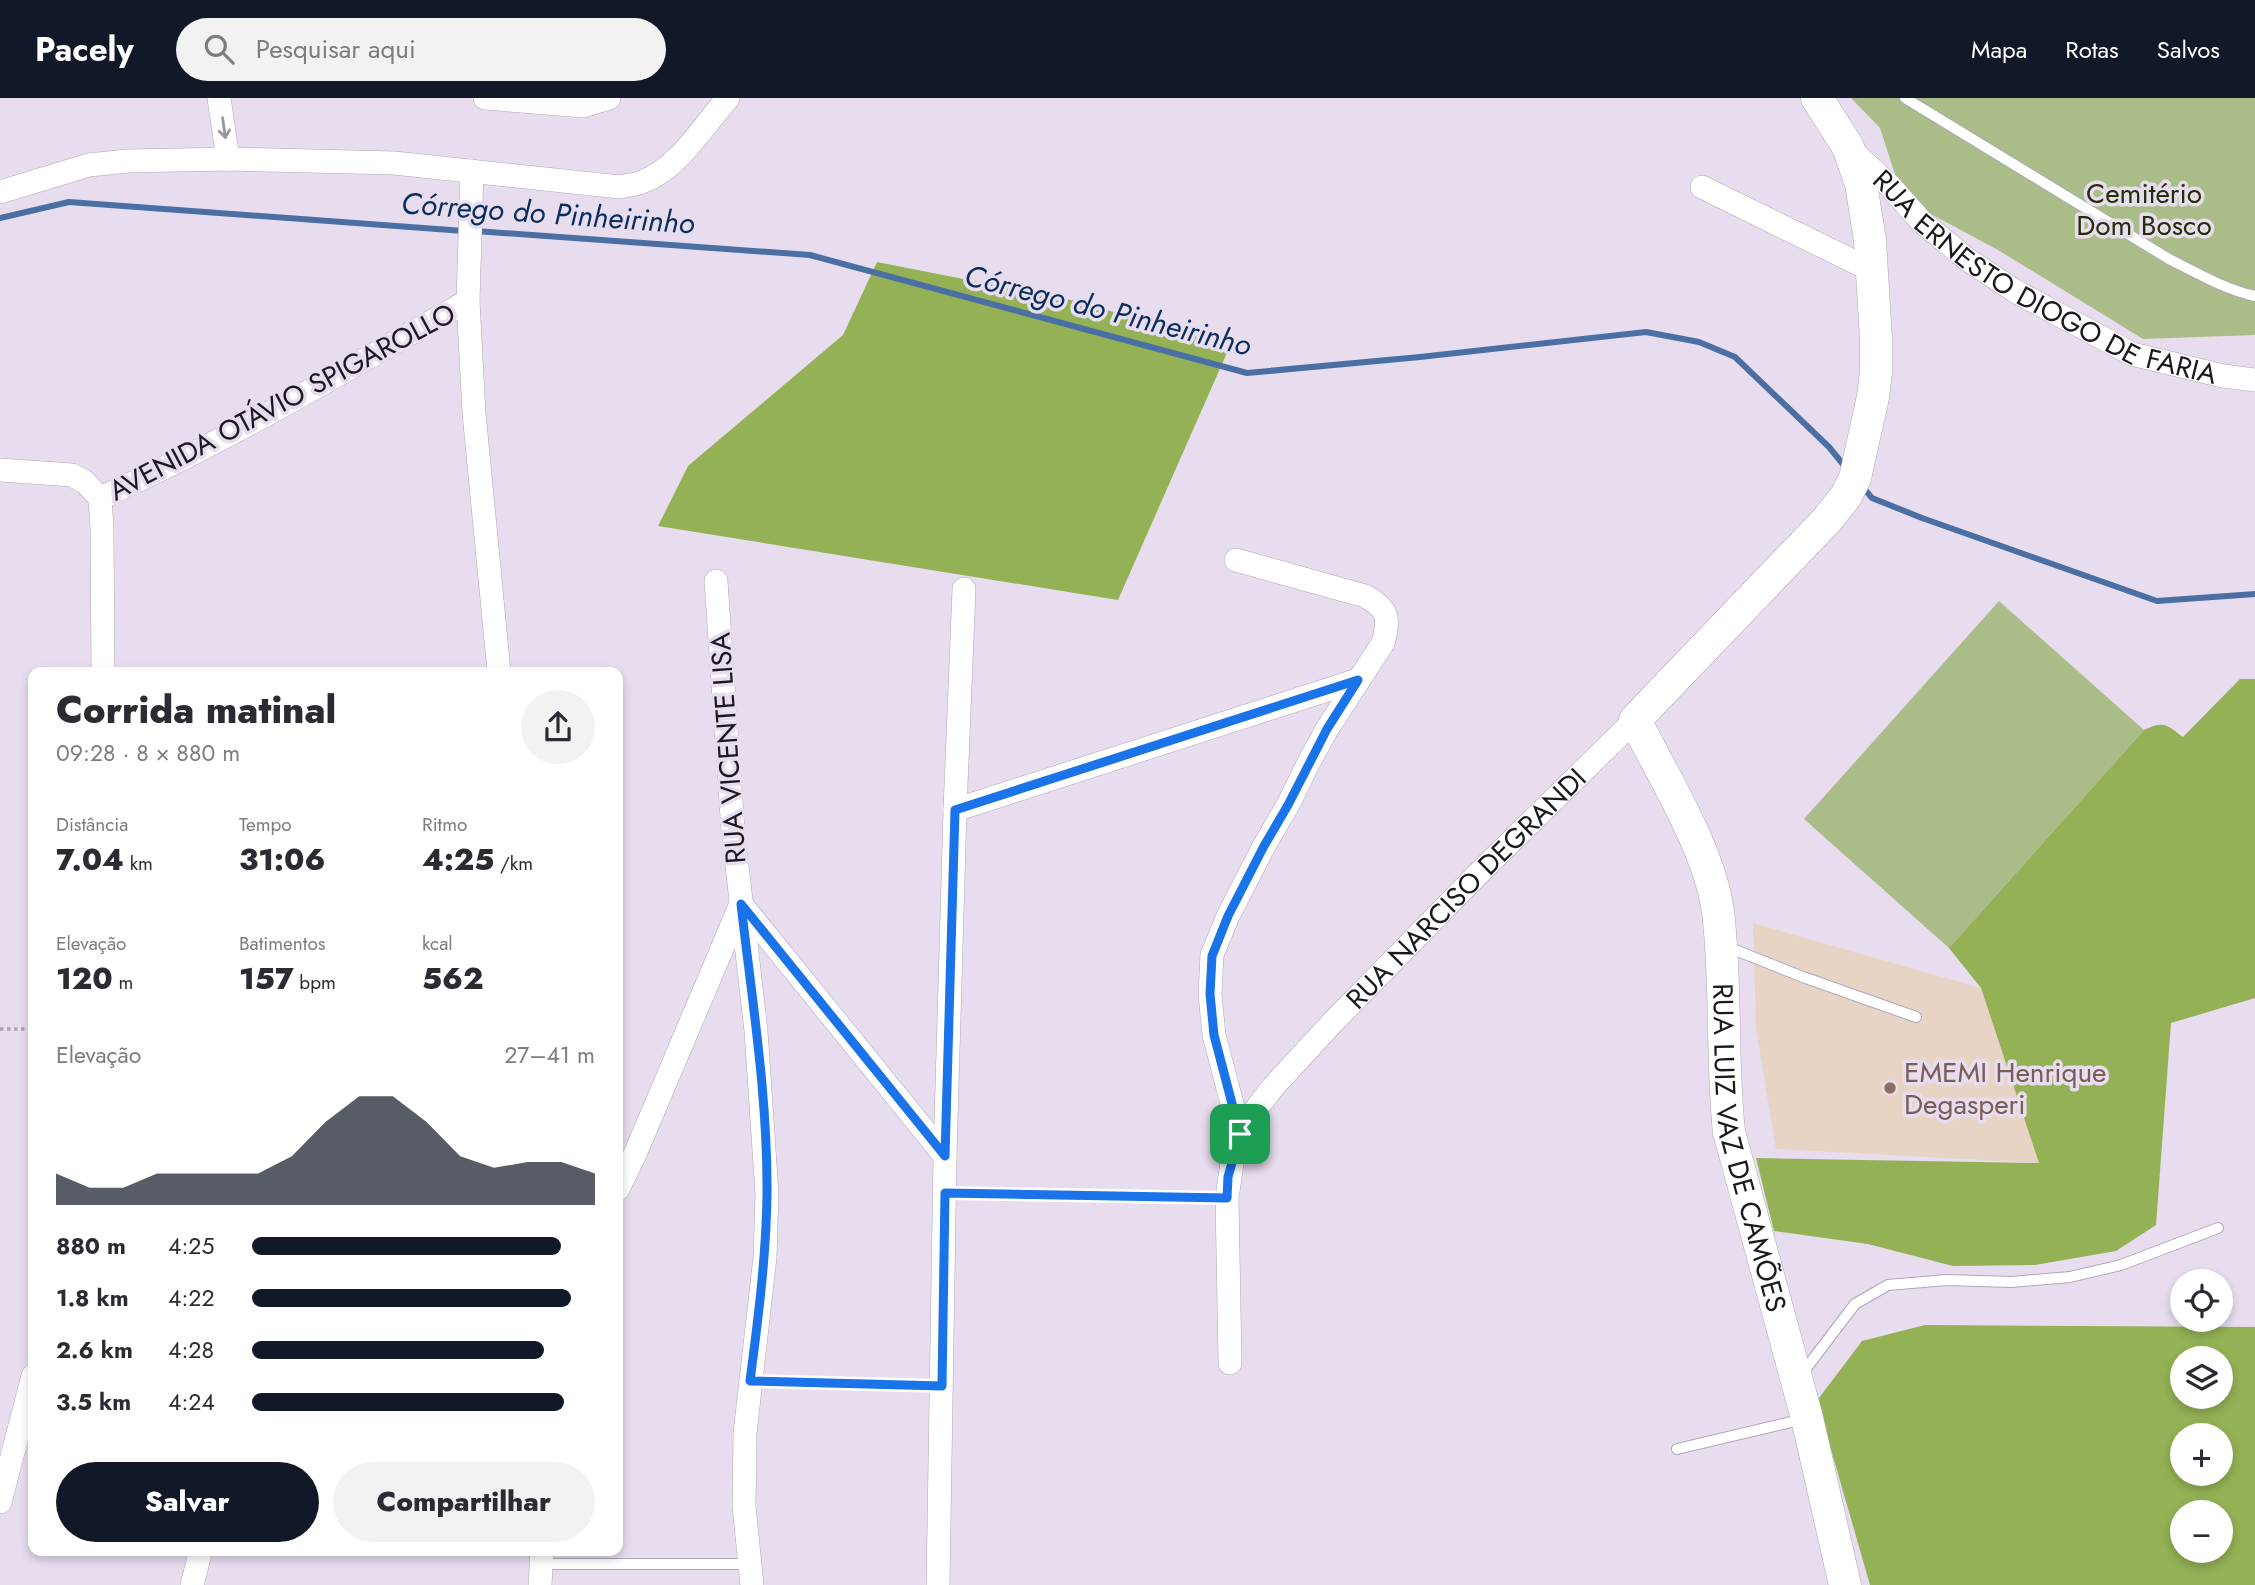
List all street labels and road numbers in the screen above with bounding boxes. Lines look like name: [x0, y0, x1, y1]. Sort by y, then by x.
street label: RUA ERNESTO DIOGO DE FARIA: [1864, 160, 2222, 394]
street label: AVENIDA OTÁVIO SPIGAROLLO: [101, 293, 463, 511]
street label: RUA VICENTE LISA: [699, 630, 757, 865]
street label: RUA NARCISO DEGRANDI: [1336, 758, 1595, 1018]
street label: RUA LUIZ VAZ DE CAMÕES: [1703, 983, 1798, 1316]

